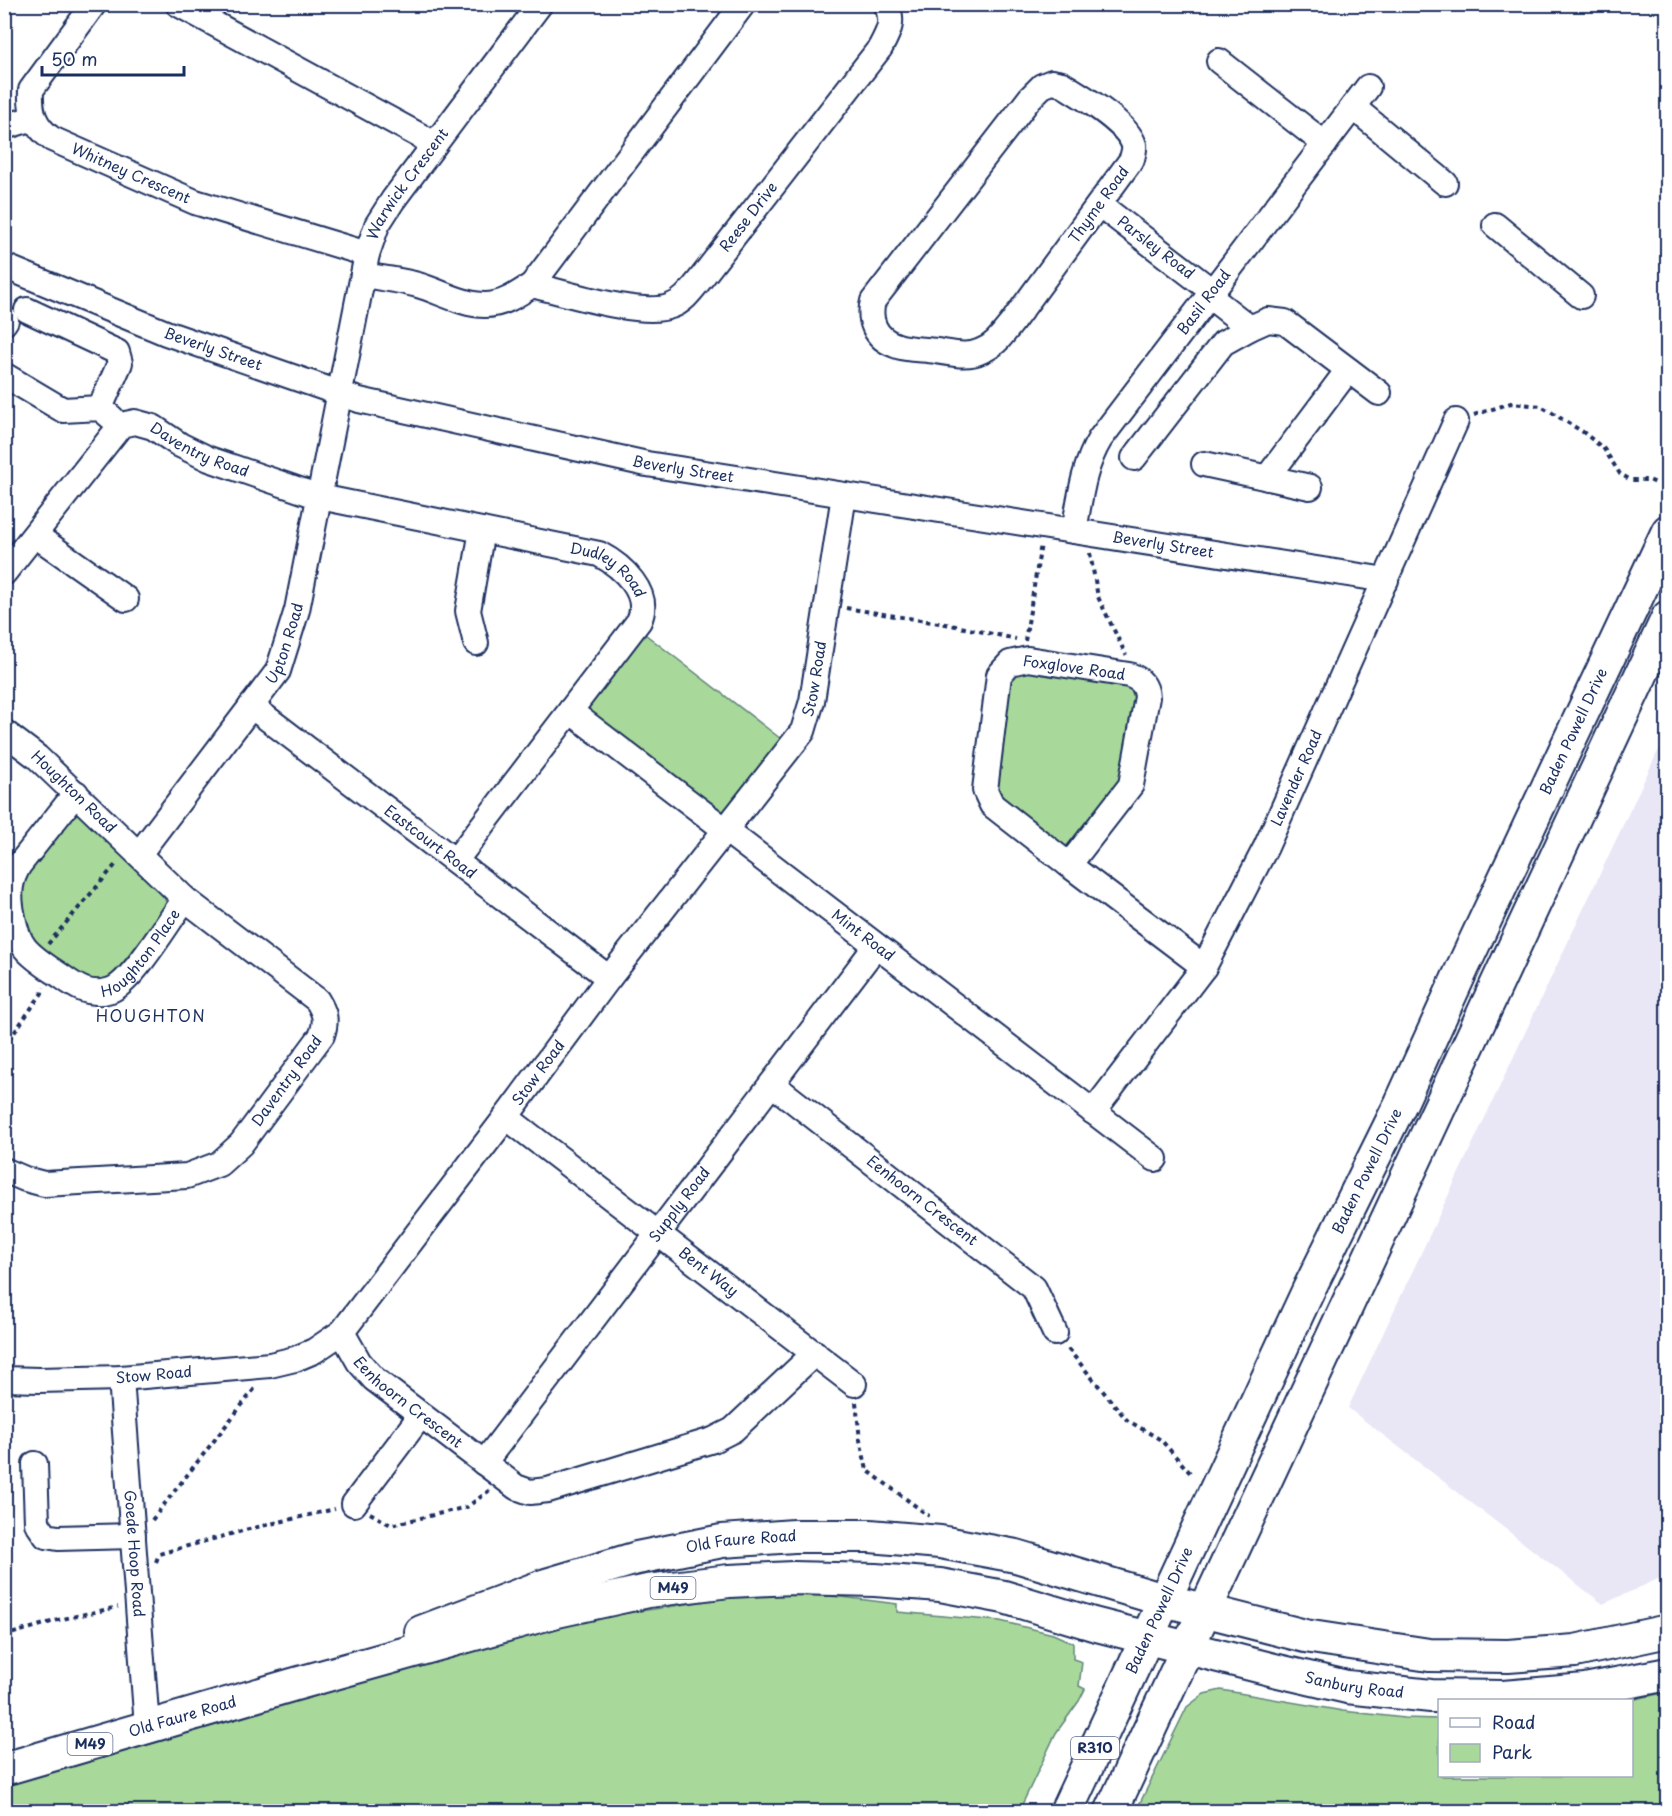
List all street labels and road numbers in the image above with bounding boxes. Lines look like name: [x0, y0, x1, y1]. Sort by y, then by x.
street label: Warwick Crescent: [360, 123, 453, 242]
street label: Whitney Crescent: [68, 136, 195, 209]
street label: Thyme Road: [1062, 161, 1134, 248]
street label: Reese Drive: [713, 176, 782, 256]
street label: Parsley Road: [1113, 209, 1200, 284]
street label: Basil Road: [1170, 264, 1235, 339]
street label: Beverly Street: [161, 320, 266, 376]
street label: Daventry Road: [146, 415, 252, 482]
street label: Beverly Street: [630, 448, 736, 487]
street label: Beverly Street: [1111, 524, 1216, 563]
street label: Dudley Road: [568, 535, 653, 601]
street label: Upton Road: [259, 601, 308, 689]
street label: Stow Road: [795, 639, 831, 719]
street label: Foxglove Road: [1021, 648, 1127, 685]
street label: Baden Powell Drive: [1533, 663, 1612, 798]
street label: Lavender Road: [1264, 726, 1327, 829]
street label: Houghton Road: [27, 744, 123, 838]
street label: Eastcourt Road: [380, 798, 482, 884]
street label: Mint Road: [827, 902, 900, 966]
street label: Houghton Place: [98, 904, 185, 1002]
street label: Daventry Road: [245, 1030, 327, 1130]
street label: Stow Road: [505, 1034, 569, 1110]
street label: Baden Powell Drive: [1325, 1104, 1407, 1238]
street label: Eenhoorn Crescent: [862, 1149, 983, 1250]
street label: Supply Road: [642, 1161, 715, 1247]
street label: Bent Way: [674, 1241, 744, 1301]
street label: Eenhoorn Crescent: [349, 1350, 468, 1453]
street label: Stow Road: [115, 1359, 193, 1388]
street label: Goede Hoop Road: [119, 1489, 152, 1618]
street label: Old Faure Road: [683, 1523, 797, 1558]
street label: Baden Powell Drive: [1119, 1543, 1198, 1677]
road number: M49: [650, 1577, 696, 1599]
street label: Sanbury Road: [1303, 1665, 1405, 1703]
street label: Old Faure Road: [125, 1689, 239, 1742]
road number: M49: [68, 1733, 112, 1755]
road number: R310: [1071, 1737, 1119, 1759]

